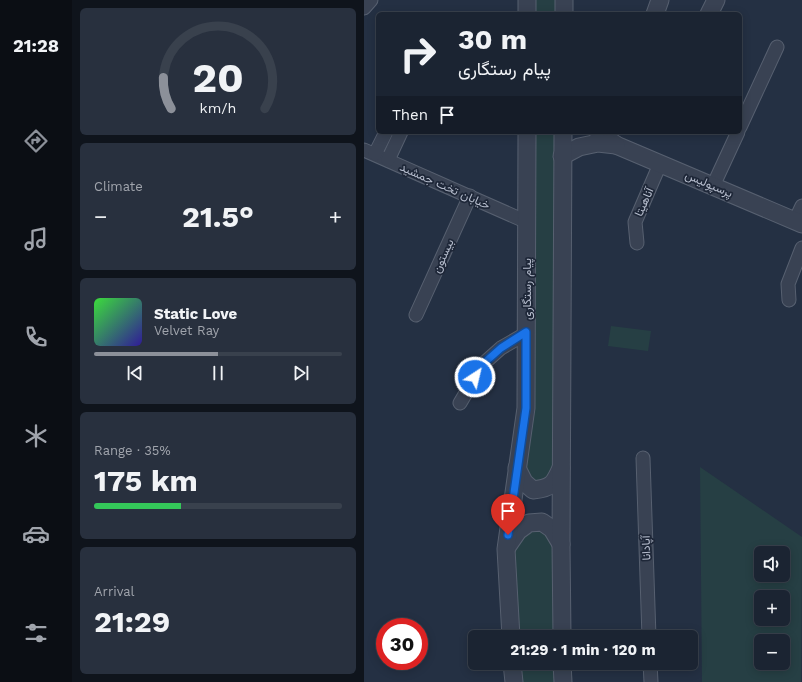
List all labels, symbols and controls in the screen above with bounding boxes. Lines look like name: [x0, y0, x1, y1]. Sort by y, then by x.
text: 30 m: [458, 23, 527, 56]
icon: right: [392, 28, 444, 80]
text: 21:28: [13, 35, 59, 56]
text: 20: [192, 53, 244, 102]
text: پیام رستگاری: [458, 58, 551, 79]
text: km/h: [200, 100, 236, 116]
icon: arrive: [436, 104, 458, 126]
text: Then: [392, 106, 428, 124]
icon: directions: [22, 127, 50, 155]
street label: خیابان تخت جمشید: [398, 160, 492, 212]
street label: پرسپولیس: [683, 168, 735, 201]
text: Climate: [94, 179, 143, 194]
street label: آناهیتا: [632, 184, 657, 218]
text: 21.5°: [182, 199, 254, 234]
text: −: [94, 204, 107, 229]
text: +: [329, 204, 342, 229]
icon: music: [22, 225, 50, 253]
street label: بیستون: [429, 237, 458, 276]
street label: پیام رستگاری: [520, 258, 535, 320]
text: Static Love: [154, 305, 237, 323]
icon: phone: [22, 323, 50, 351]
text: Velvet Ray: [154, 323, 219, 338]
position arrow: [454, 356, 496, 398]
icon: previous: [124, 362, 146, 384]
icon: pause: [207, 362, 229, 384]
icon: next: [290, 362, 312, 384]
icon: climate: [22, 422, 50, 450]
text: Range · 35%: [94, 443, 171, 458]
text: 175 km: [94, 463, 198, 498]
pin: [491, 494, 525, 535]
icon: arrive: [497, 500, 519, 522]
icon: car: [22, 520, 50, 548]
street label: آپادانا: [639, 534, 654, 561]
map controls: [754, 546, 790, 670]
button: sound: [754, 546, 790, 582]
text: Arrival: [94, 584, 135, 599]
button: +: [754, 590, 790, 626]
text: 21:29: [94, 604, 170, 639]
speed limit sign: 30: [376, 618, 428, 670]
icon: filters: [22, 619, 50, 647]
button: −: [754, 634, 790, 670]
text: 21:29 · 1 min · 120 m: [510, 641, 656, 659]

